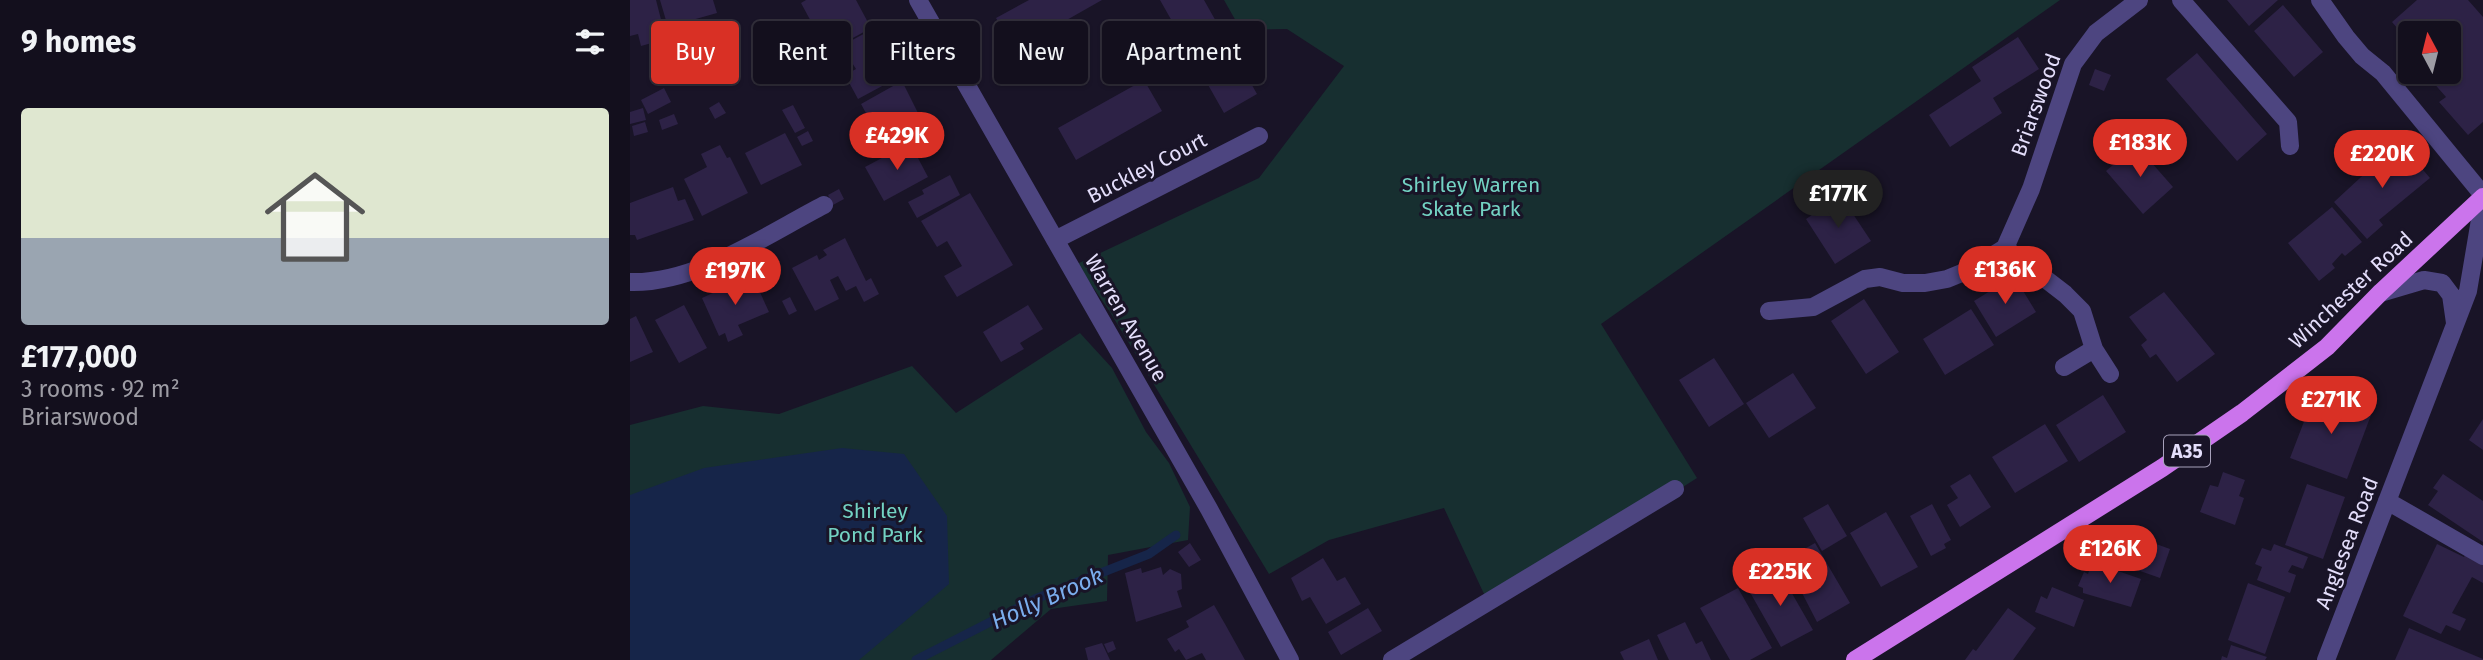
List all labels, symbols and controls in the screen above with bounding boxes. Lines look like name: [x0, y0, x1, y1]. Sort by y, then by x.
chip: Buy: [651, 21, 739, 84]
chip: Rent: [753, 21, 851, 84]
chip: Filters: [865, 21, 980, 84]
chip: New: [994, 21, 1088, 84]
chip: Apartment: [1102, 21, 1265, 84]
north arrow: [2398, 21, 2460, 84]
map controls: [2398, 21, 2461, 84]
icon: filters: [571, 23, 609, 61]
text: 9 homes: [21, 24, 136, 60]
street label: Briarswood: [2005, 50, 2067, 160]
pin: £429K: [848, 113, 946, 172]
pin: £183K: [2091, 120, 2189, 179]
text: £429K: [865, 121, 929, 149]
street label: Buckley Court: [1083, 127, 1211, 209]
text: £183K: [2109, 128, 2171, 156]
pin: £220K: [2333, 130, 2431, 190]
text: £220K: [2350, 139, 2414, 167]
icon: home: [252, 154, 378, 280]
pin: £177K: [1789, 170, 1887, 230]
park label: Shirley Warren Skate Park: [1402, 172, 1540, 222]
text: £177K: [1809, 179, 1867, 207]
street label: Winchester Road: [2284, 226, 2418, 354]
pin: £136K: [1956, 246, 2054, 306]
pin: £197K: [686, 247, 784, 307]
street label: Warren Avenue: [1079, 250, 1173, 386]
text: £136K: [1974, 255, 2036, 283]
text: £197K: [705, 256, 765, 284]
text: £177,000: [21, 339, 137, 375]
text: 3 rooms · 92 m²: [21, 375, 180, 403]
pin: £271K: [2282, 376, 2380, 436]
text: £271K: [2301, 385, 2361, 413]
text: Briarswood: [21, 403, 139, 431]
road number: A35: [2164, 436, 2210, 466]
street label: Anglesea Road: [2310, 473, 2384, 613]
park label: Shirley Pond Park: [827, 498, 923, 548]
pin: £126K: [2061, 526, 2159, 585]
text: £126K: [2079, 534, 2141, 562]
pin: £225K: [1731, 548, 1829, 608]
text: £225K: [1748, 557, 1812, 585]
water label: Holly Brook: [986, 561, 1108, 635]

